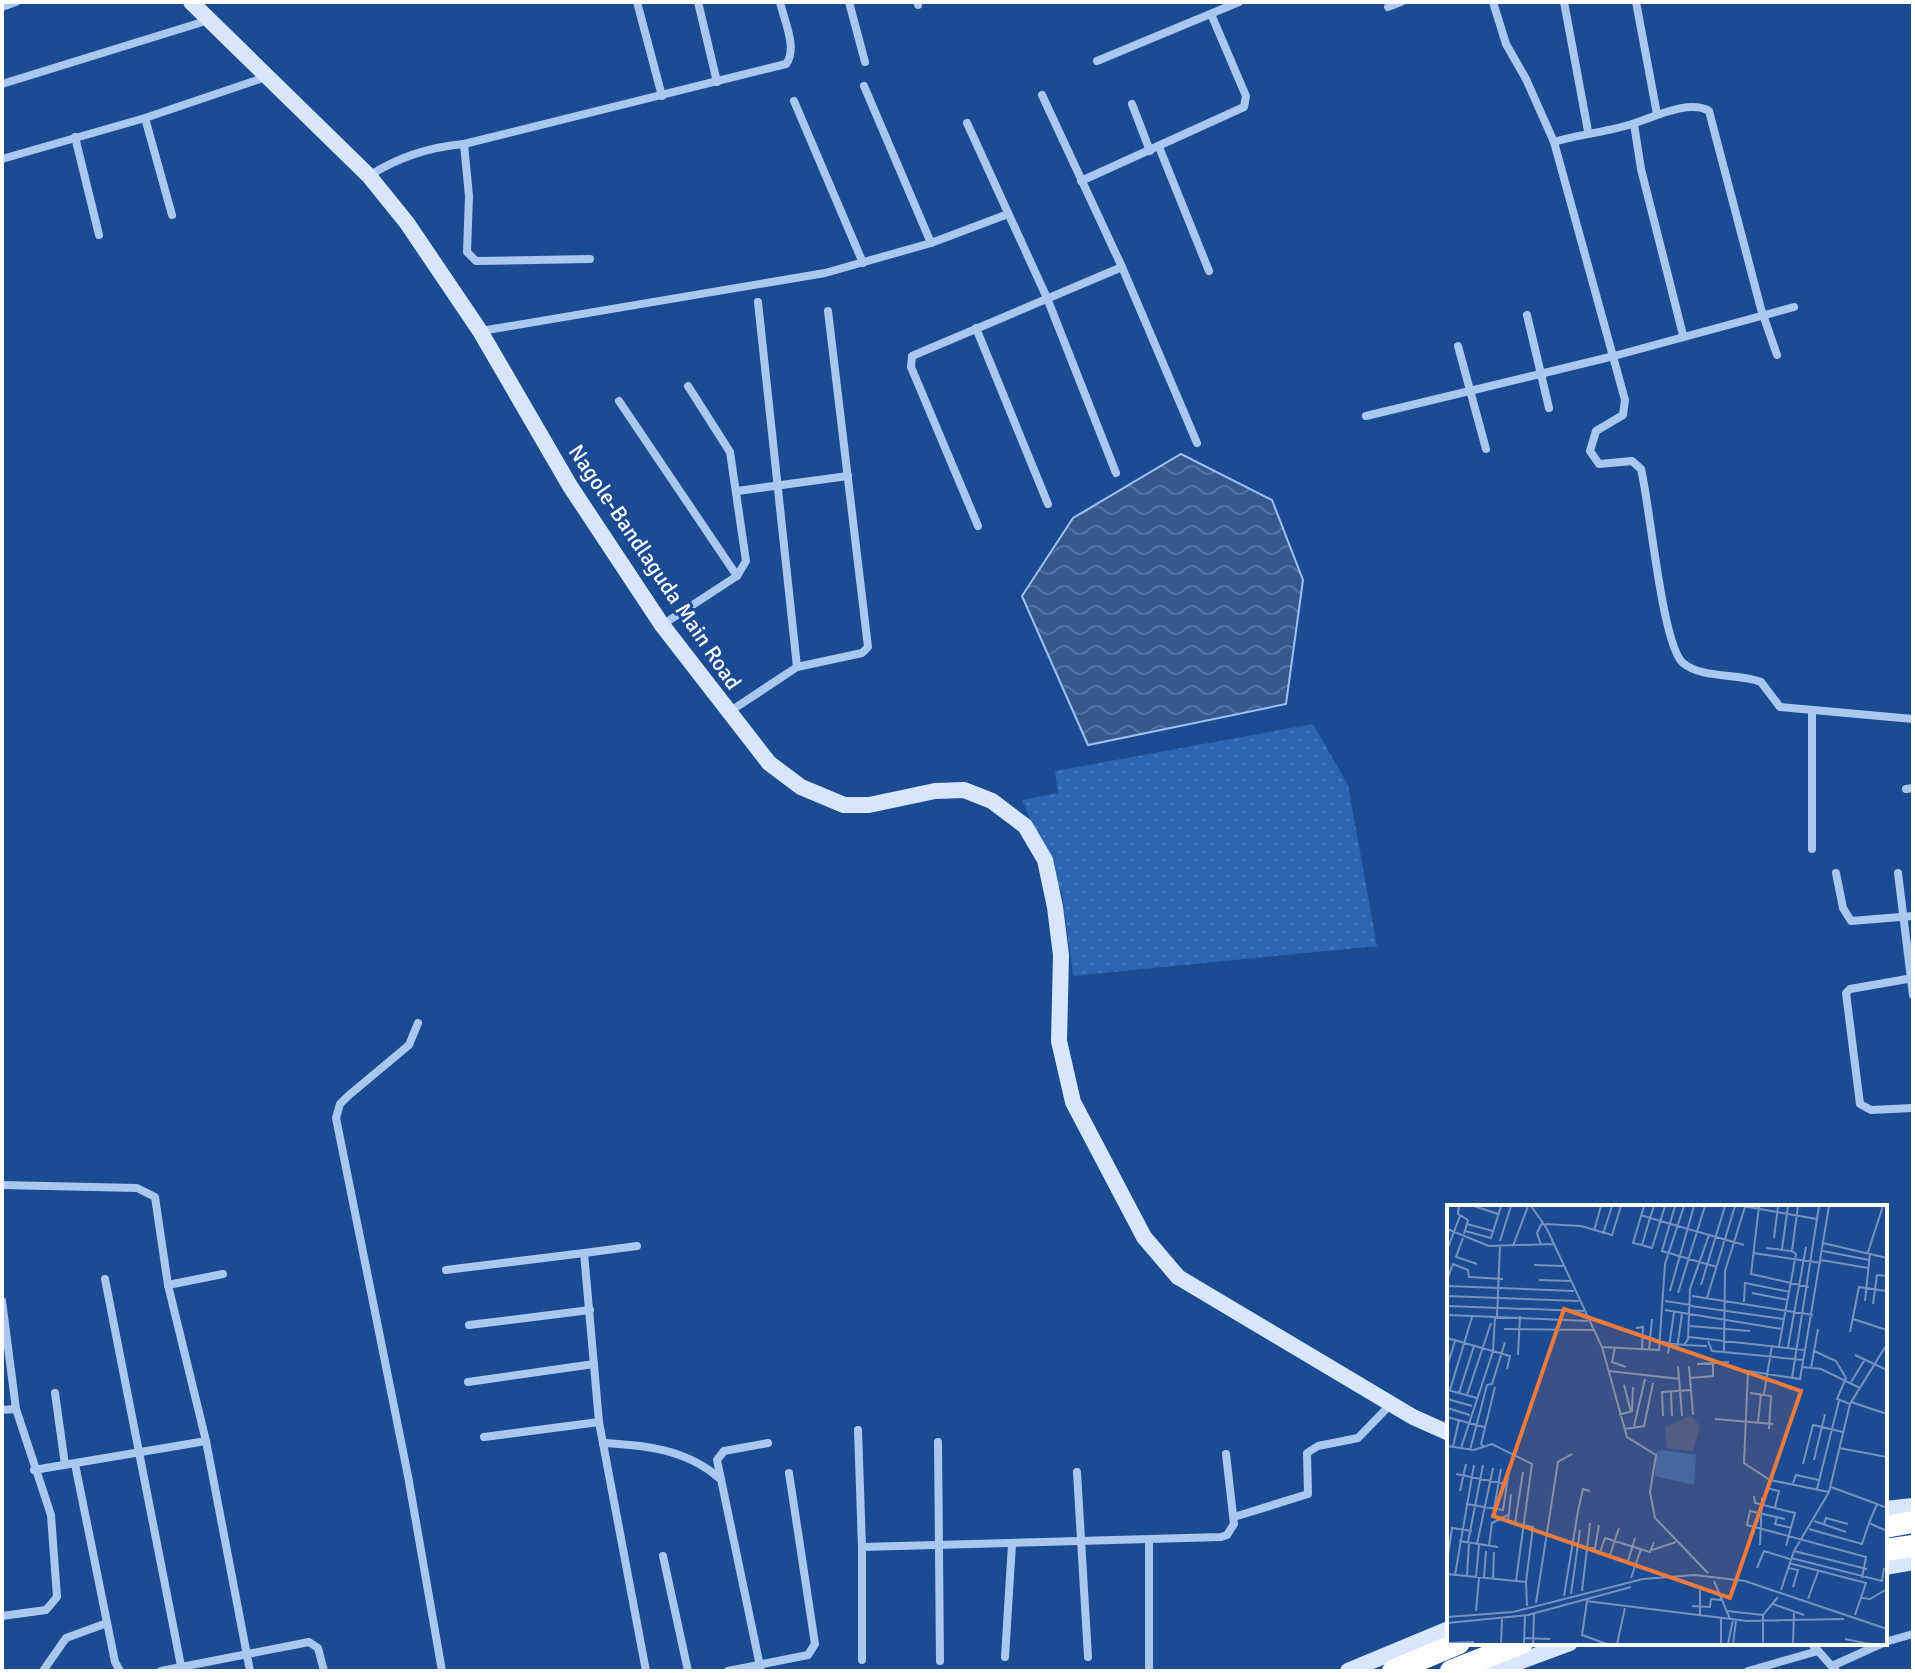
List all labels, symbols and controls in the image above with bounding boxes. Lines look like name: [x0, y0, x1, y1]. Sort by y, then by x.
street label: Nagole-Bandlaguda Main Road: [563, 439, 747, 695]
inset map: [1447, 1205, 1887, 1645]

